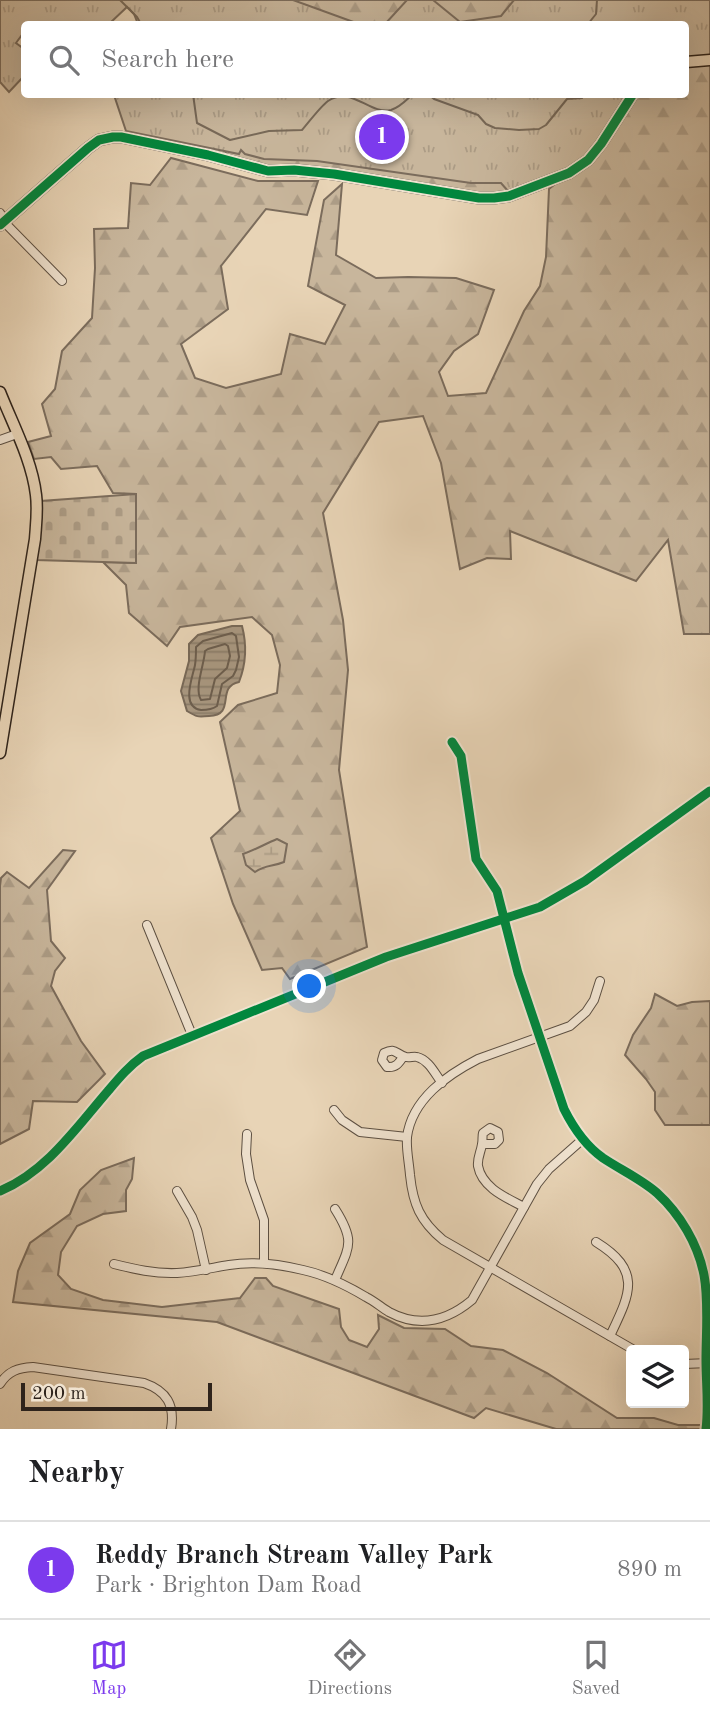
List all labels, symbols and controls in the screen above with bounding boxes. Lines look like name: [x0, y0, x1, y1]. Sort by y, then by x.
search box: [21, 21, 689, 98]
icon: search: [45, 41, 83, 79]
text: Search here: [101, 47, 234, 73]
pin: 1: [359, 111, 405, 163]
your location: [292, 969, 326, 1003]
map controls: [626, 1345, 689, 1408]
button: layers: [626, 1345, 689, 1408]
scale bar: [21, 1380, 212, 1412]
text: 200 m: [32, 1385, 85, 1404]
text: Nearby: [28, 1459, 125, 1489]
text: Reddy Branch Stream Valley Park: [95, 1543, 493, 1569]
text: 1: [44, 1558, 58, 1581]
text: 890 m: [617, 1558, 682, 1581]
text: Park · Brighton Dam Road: [95, 1574, 362, 1597]
tab: Map: [90, 1636, 128, 1701]
tab: Directions: [308, 1636, 392, 1701]
tab: Saved: [572, 1636, 620, 1701]

